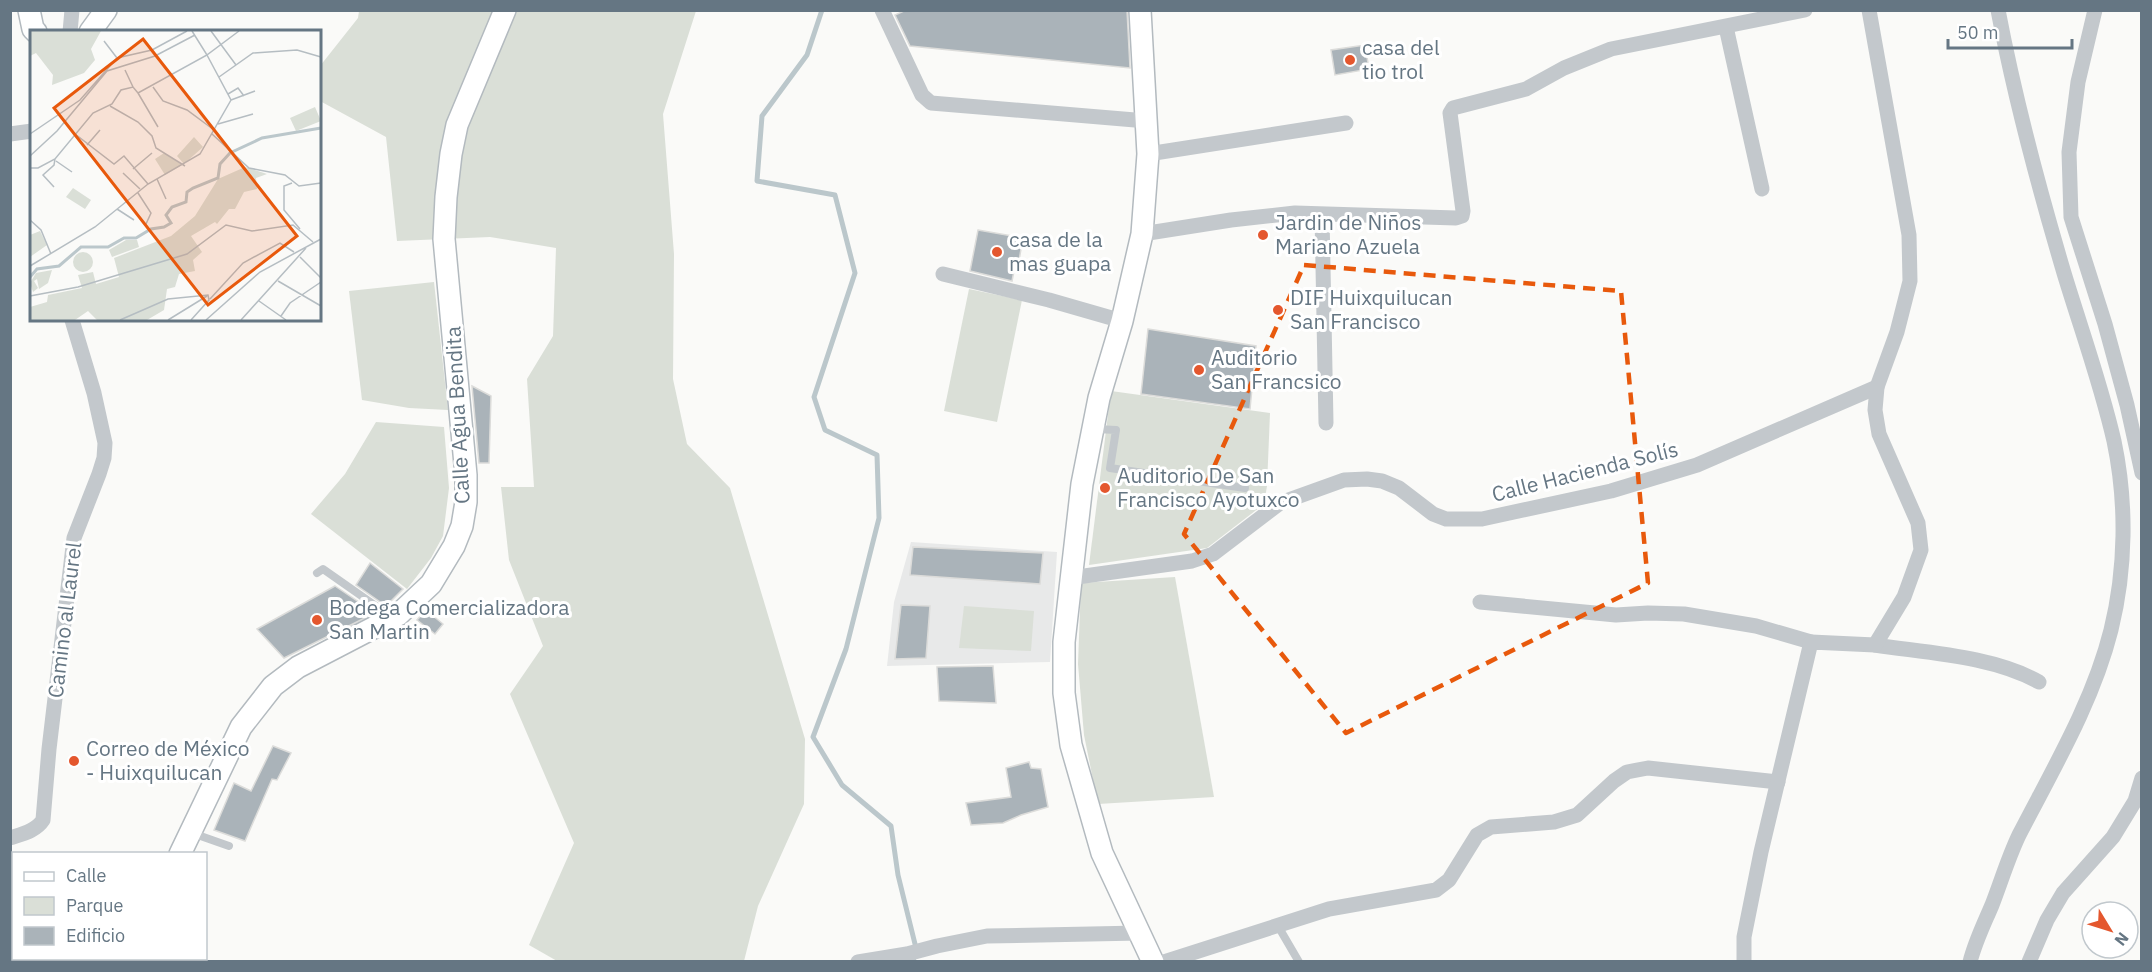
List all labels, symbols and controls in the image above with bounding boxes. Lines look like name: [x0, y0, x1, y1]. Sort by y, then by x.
scale bar: [1948, 12, 2072, 50]
text: 50 m: [1957, 21, 1999, 44]
inset map: [30, 30, 321, 321]
place label: casa del tio trol: [1362, 33, 1440, 85]
marker: casa del tio trol: [1343, 53, 1357, 67]
place label: Jardin de Niños Mariano Azuela: [1275, 208, 1422, 260]
place label: casa de la mas guapa: [1009, 225, 1111, 277]
marker: Jardin de Niños Mariano Azuela: [1256, 228, 1270, 242]
marker: casa de la mas guapa: [990, 245, 1004, 259]
place label: DIF Huixquilucan San Francisco: [1290, 283, 1452, 335]
marker: DIF Huixquilucan San Francisco: [1271, 303, 1285, 317]
street label: Calle Agua Bendita: [438, 326, 476, 505]
place label: Auditorio San Francsico: [1211, 343, 1342, 395]
marker: Auditorio San Francsico: [1192, 363, 1206, 377]
street label: Calle Hacienda Solís: [1489, 434, 1681, 508]
place label: Auditorio De San Francisco Ayotuxco: [1117, 461, 1299, 513]
marker: Auditorio De San Francisco Ayotuxco: [1098, 481, 1112, 495]
street label: Camino al Laurel: [41, 540, 87, 699]
place label: Bodega Comercializadora San Martin: [329, 593, 569, 645]
marker: Bodega Comercializadora San Martin: [310, 613, 324, 627]
place label: Correo de México - Huixquilucan: [86, 734, 249, 786]
marker: Correo de México - Huixquilucan: [67, 754, 81, 768]
legend: [12, 852, 207, 960]
text: Calle: [66, 864, 106, 887]
text: Parque: [66, 894, 124, 917]
north arrow: [2080, 900, 2140, 960]
text: Edificio: [66, 924, 125, 947]
text: N: [2110, 929, 2133, 950]

